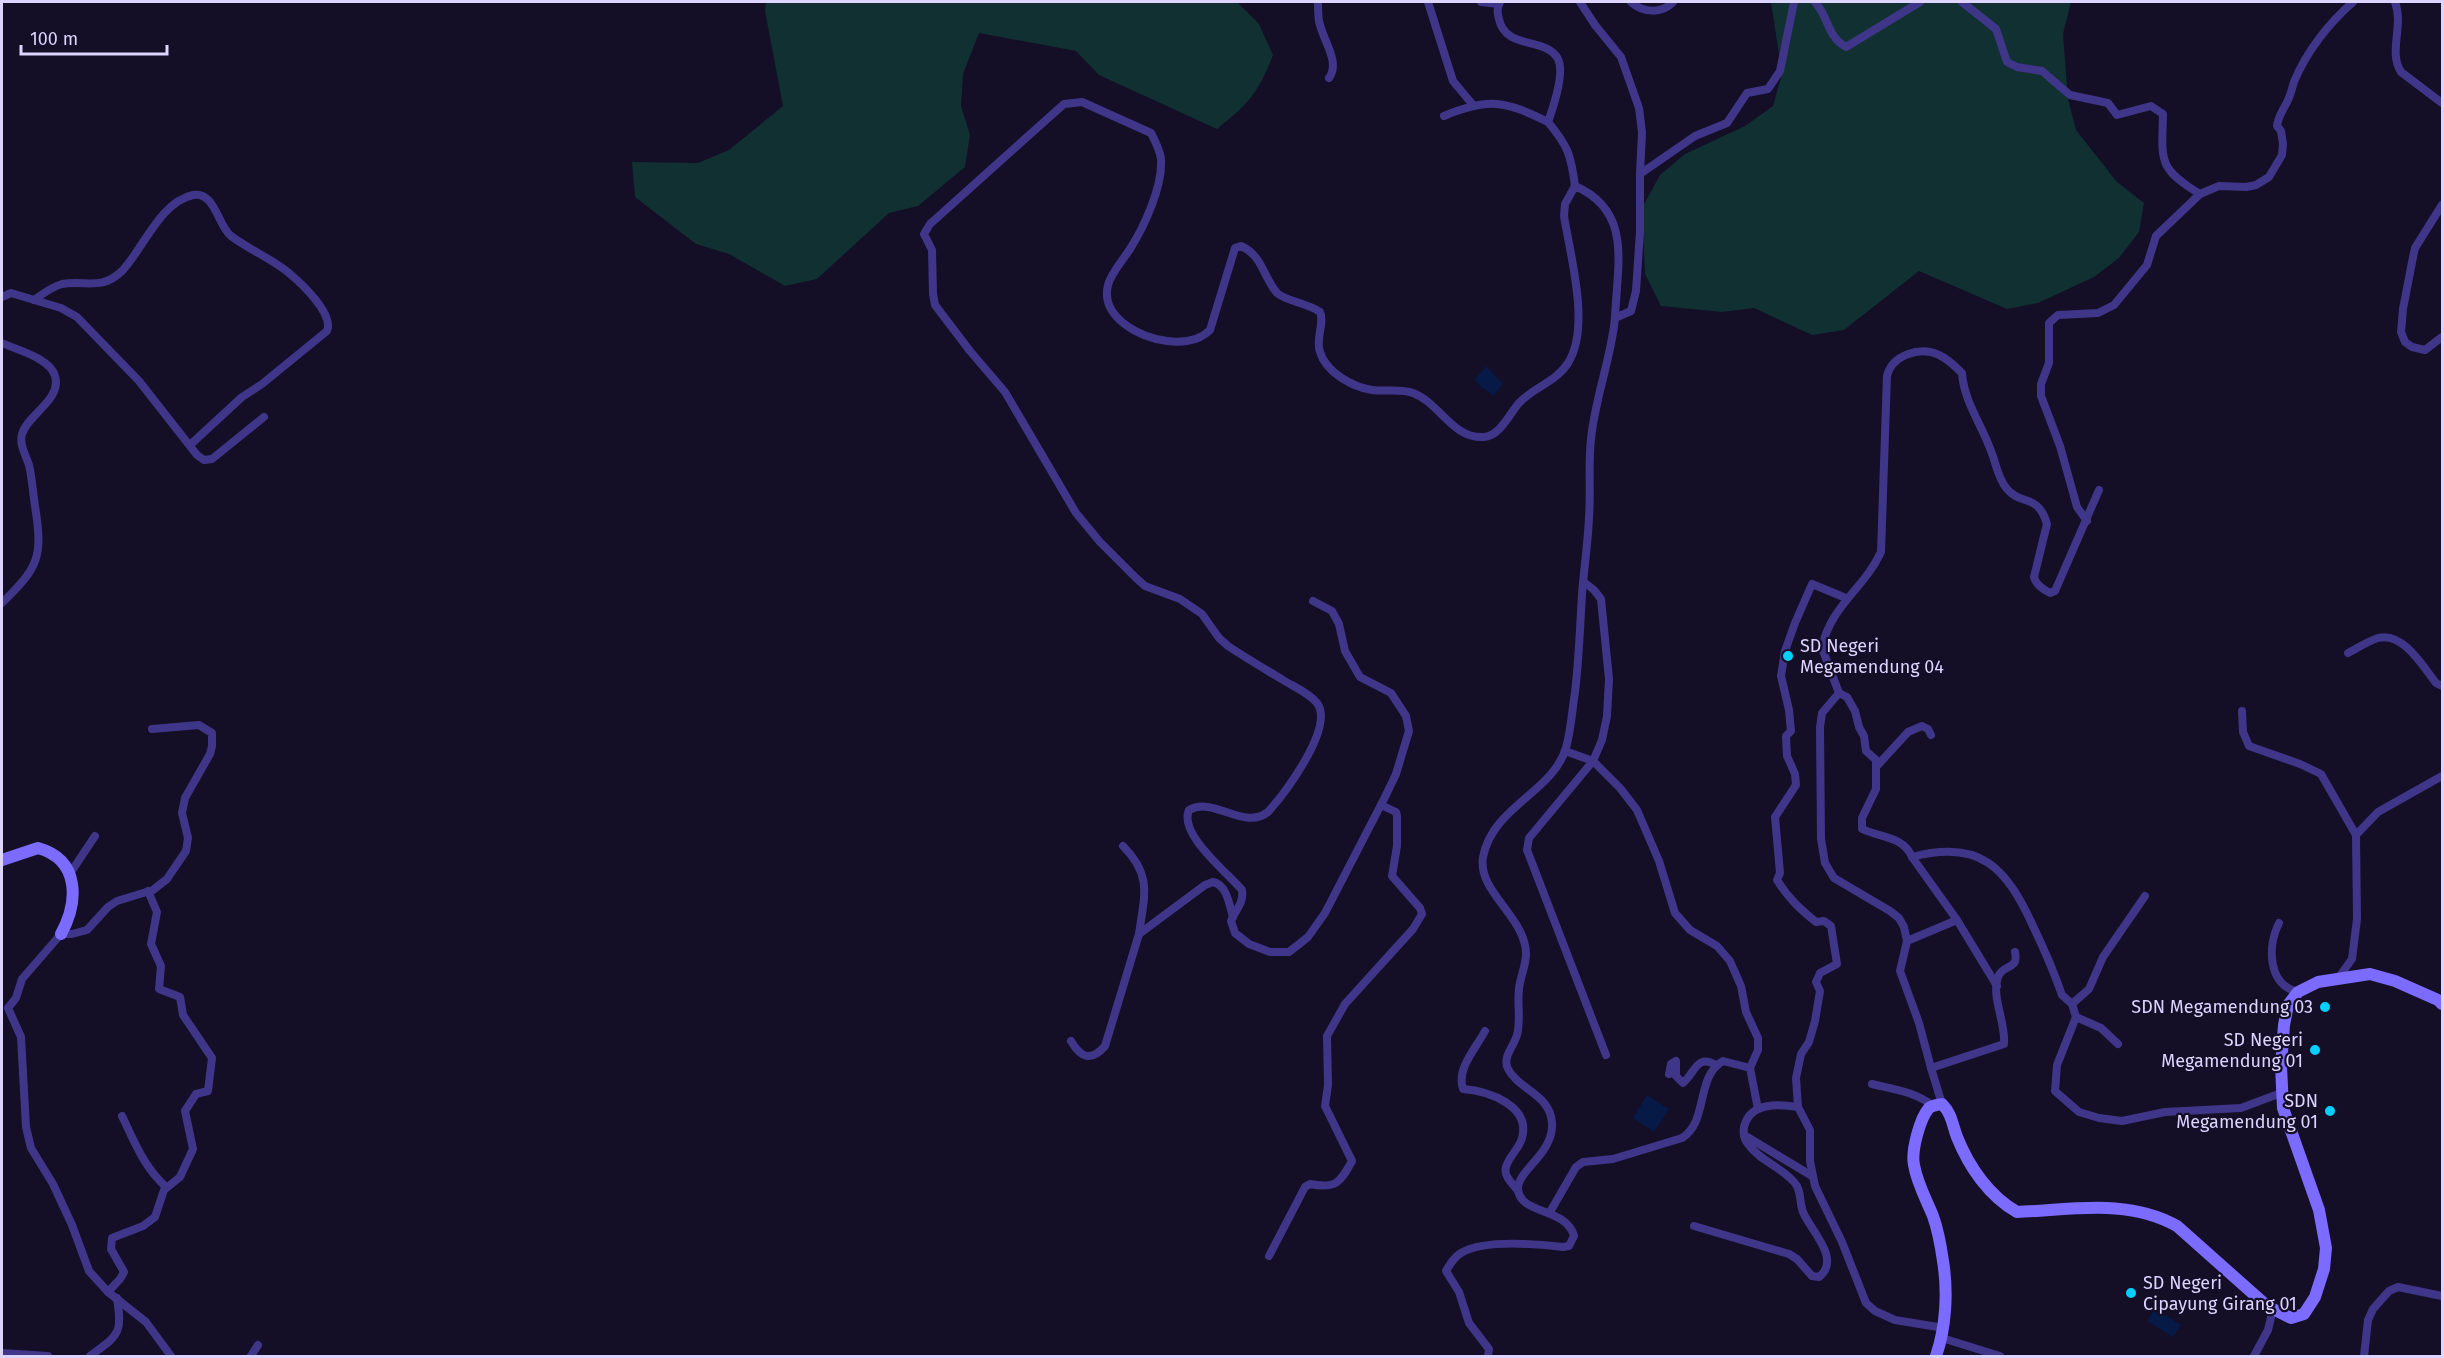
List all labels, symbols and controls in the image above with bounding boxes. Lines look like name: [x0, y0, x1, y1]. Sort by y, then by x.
scale bar: [21, 18, 166, 56]
text: 100 m: [30, 28, 78, 50]
place label: SD Negeri Megamendung 04: [1800, 635, 1944, 678]
marker: SD Negeri Megamendung 04: [1781, 649, 1795, 663]
place label: SDN Megamendung 03: [2131, 996, 2313, 1018]
marker: SDN Megamendung 03: [2318, 1000, 2332, 1014]
place label: SD Negeri Megamendung 01: [2161, 1029, 2303, 1072]
marker: SD Negeri Megamendung 01: [2308, 1043, 2322, 1057]
place label: SDN Megamendung 01: [2176, 1090, 2318, 1133]
marker: SDN Megamendung 01: [2323, 1104, 2337, 1118]
place label: SD Negeri Cipayung Girang 01: [2143, 1272, 2297, 1315]
marker: SD Negeri Cipayung Girang 01: [2124, 1286, 2138, 1300]

